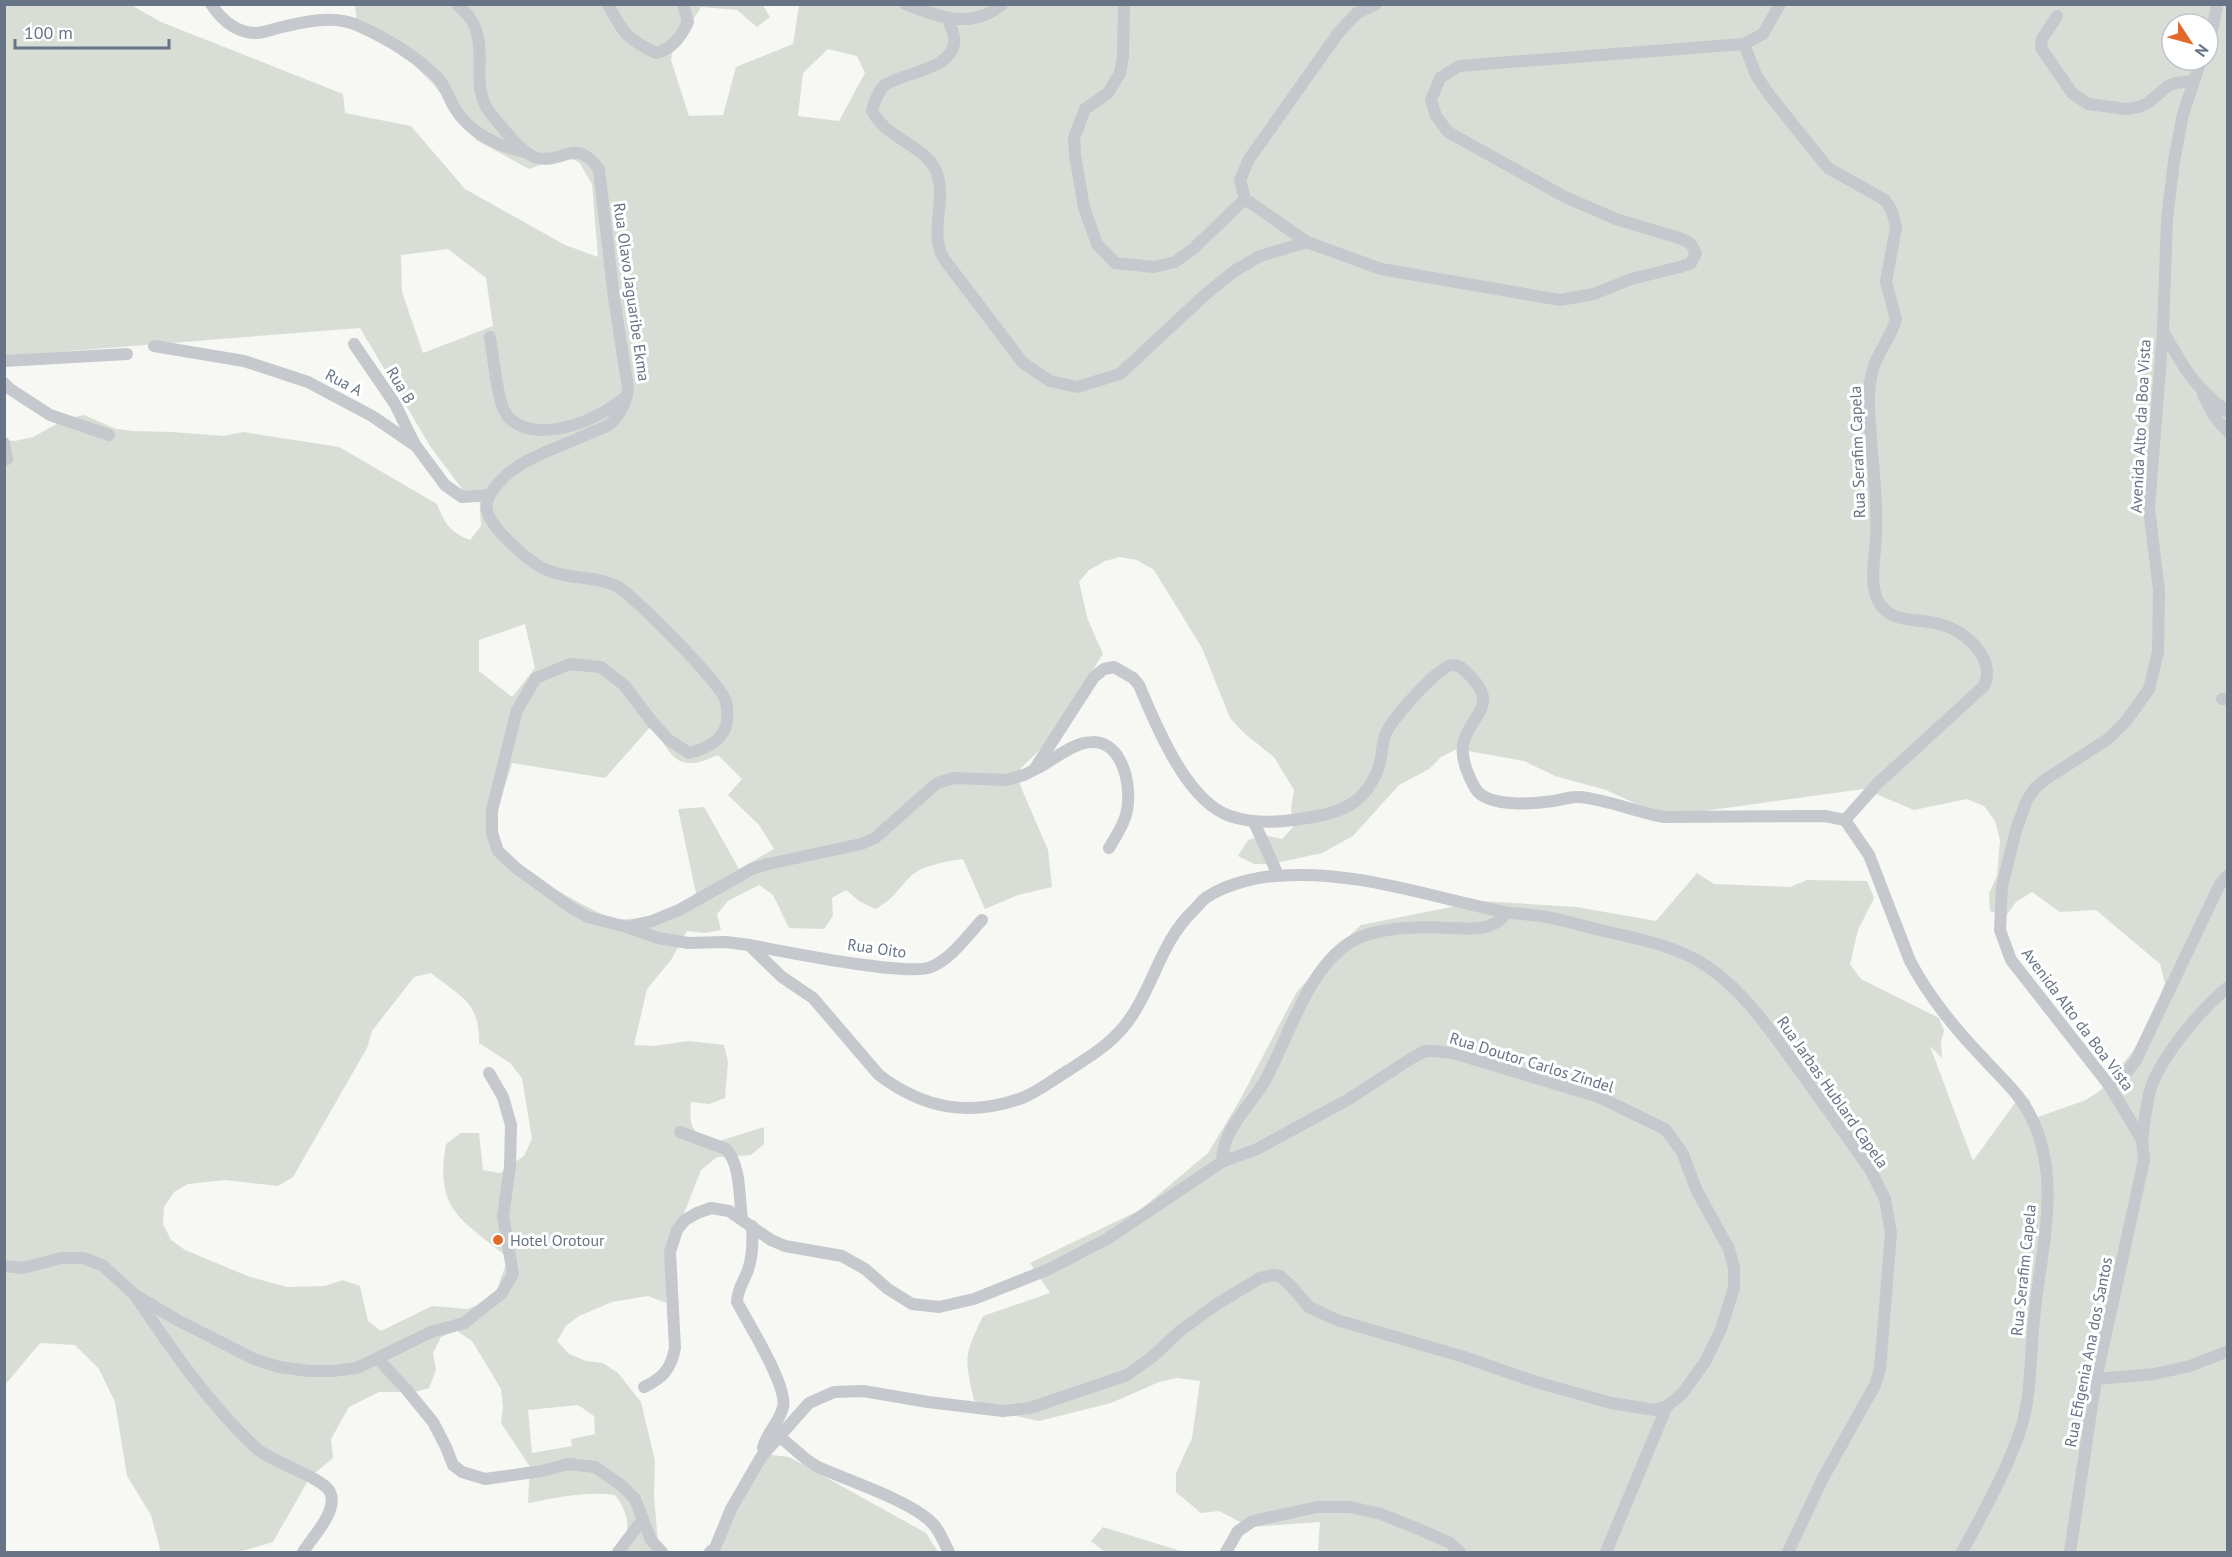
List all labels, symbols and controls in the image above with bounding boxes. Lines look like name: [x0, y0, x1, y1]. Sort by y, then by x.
scale bar: [15, 12, 170, 50]
north arrow: [2160, 12, 2220, 72]
text: 100 m: [24, 21, 73, 44]
text: N: [2191, 41, 2213, 61]
street label: Rua Olavo Jaguaribe Ekma: [610, 202, 654, 382]
street label: Avenida Alto da Boa Vista: [2125, 339, 2155, 513]
street label: Rua B: [382, 363, 420, 407]
street label: Rua A: [322, 364, 366, 400]
street label: Rua Serafim Capela: [1845, 386, 1869, 518]
street label: Rua Oito: [846, 934, 908, 962]
street label: Avenida Alto da Boa Vista: [2018, 944, 2138, 1094]
street label: Rua Jarbas Hublard Capela: [1773, 1012, 1893, 1172]
street label: Rua Doutor Carlos Zindel: [1447, 1027, 1617, 1097]
street label: Rua Serafim Capela: [2006, 1203, 2040, 1337]
place label: Hotel Orotour: [510, 1230, 605, 1250]
marker: Hotel Orotour: [491, 1233, 505, 1247]
street label: Rua Efigenia Ana dos Santos: [2060, 1255, 2116, 1449]

